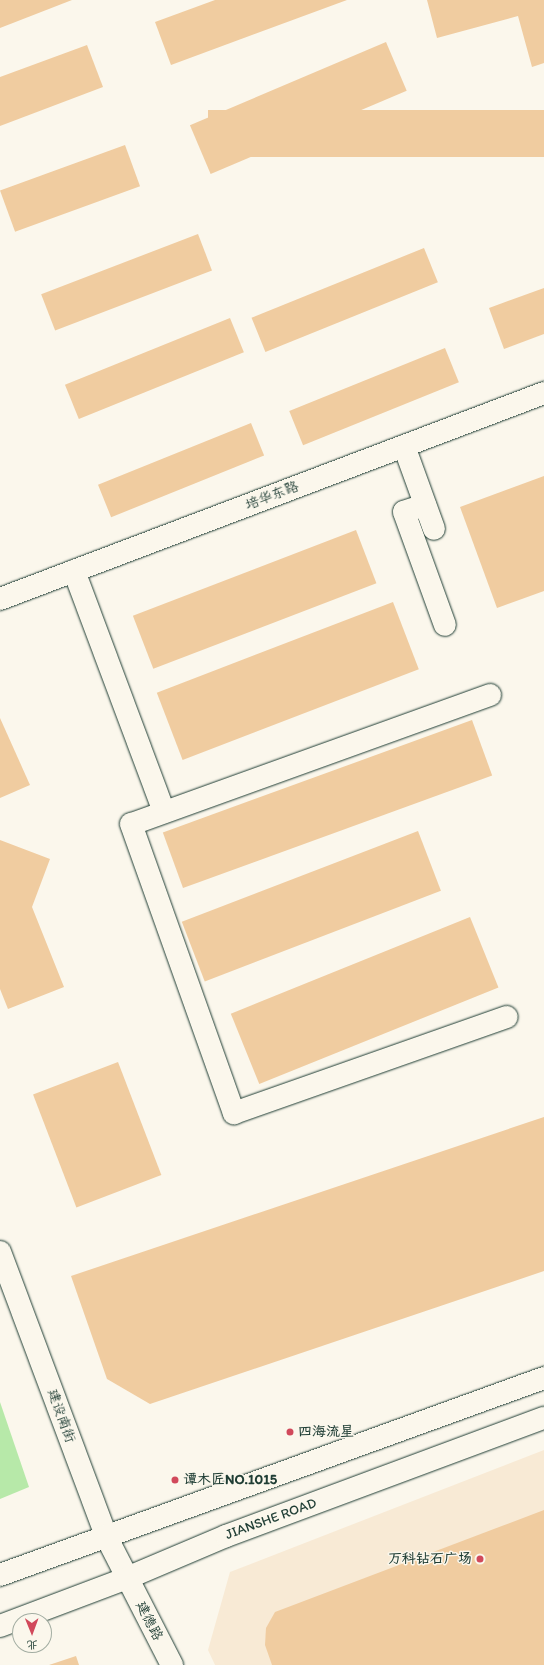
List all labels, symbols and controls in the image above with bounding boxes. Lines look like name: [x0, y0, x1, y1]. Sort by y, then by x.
street label: 培华东路: [243, 478, 301, 514]
street label: 建设南街: [44, 1387, 78, 1445]
place label: 四海流星: [298, 1424, 354, 1440]
marker: 四海流星: [285, 1427, 295, 1437]
place label: 谭木匠NO.1015: [183, 1472, 277, 1488]
marker: 谭木匠NO.1015: [170, 1475, 180, 1485]
street label: JIANSHE ROAD: [223, 1495, 319, 1543]
place label: 万科钻石广场: [388, 1551, 472, 1567]
marker: 万科钻石广场: [475, 1554, 485, 1564]
street label: 建德路: [132, 1598, 166, 1644]
north arrow: [12, 1613, 52, 1653]
text: 北: [27, 1638, 38, 1651]

